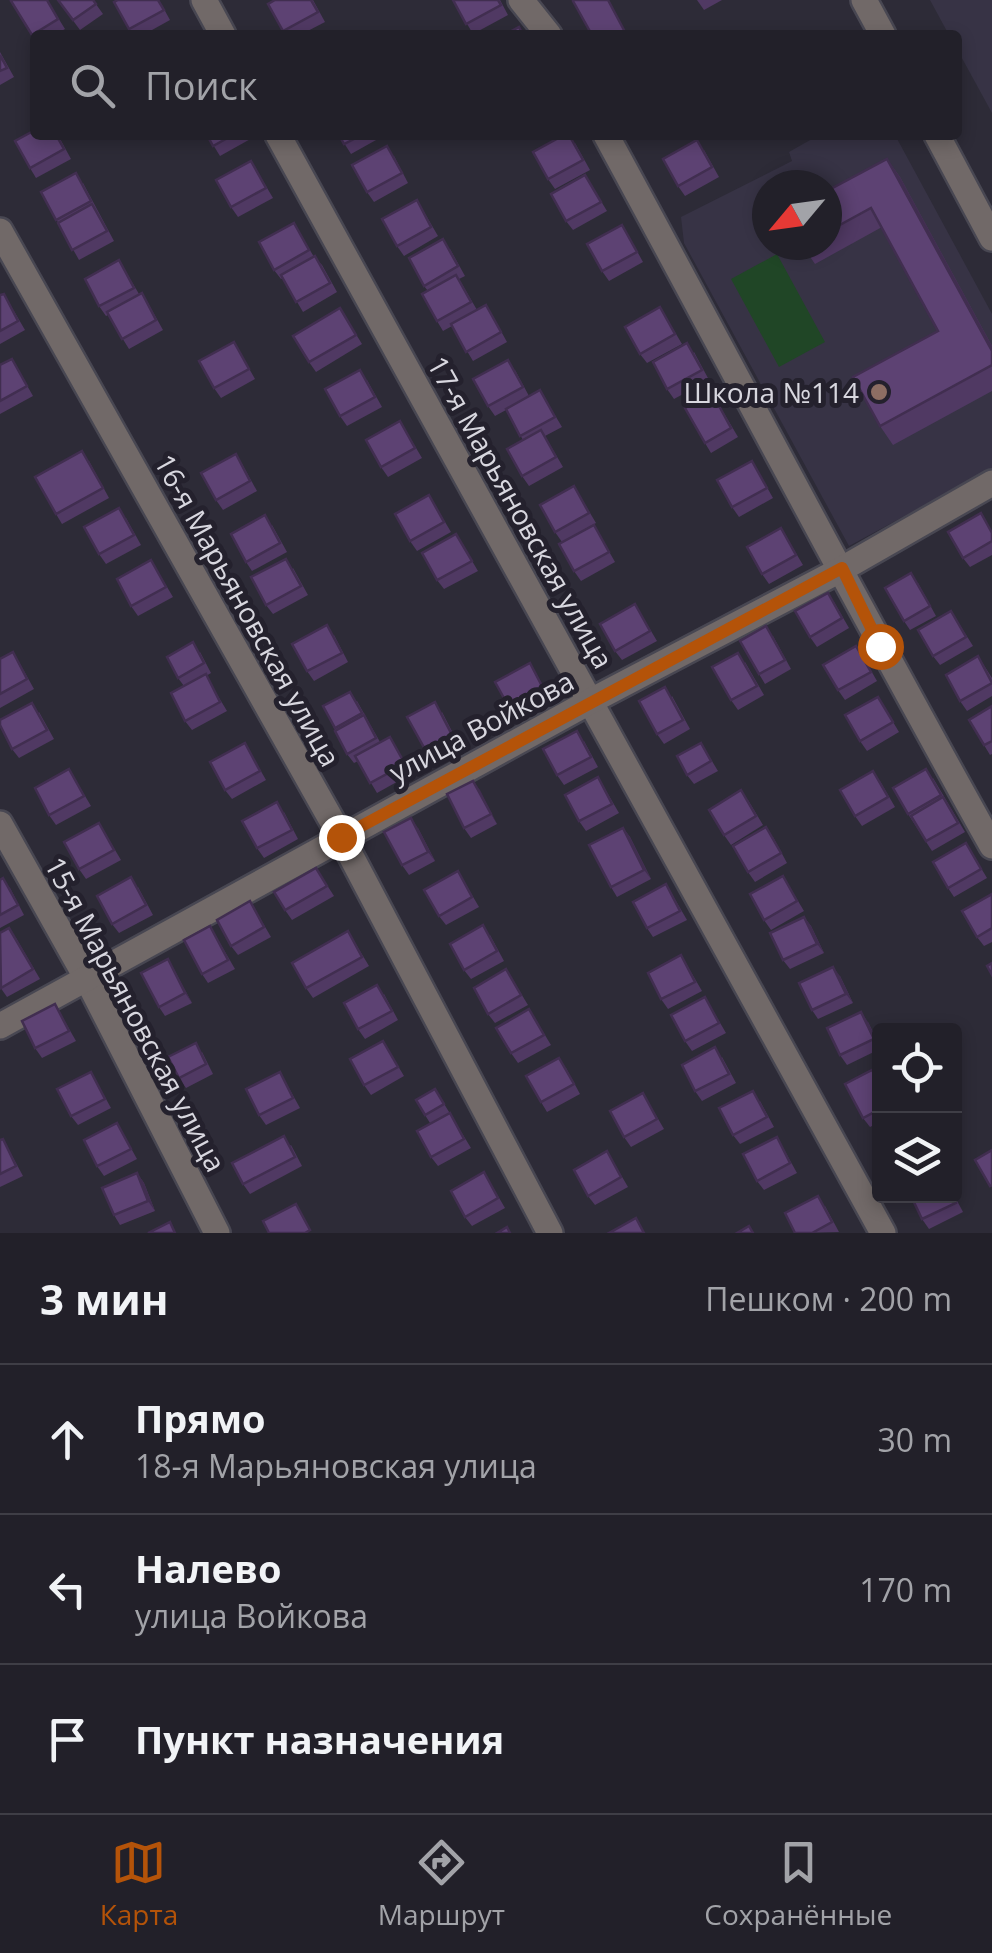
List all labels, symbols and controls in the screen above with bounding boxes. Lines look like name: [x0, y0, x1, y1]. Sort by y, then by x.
search box: [30, 30, 962, 140]
icon: search: [65, 58, 120, 113]
text: Поиск: [145, 59, 258, 111]
north arrow: [752, 170, 842, 260]
street label: 17-я Марьяновская улица: [419, 349, 623, 675]
place label: Школа №114: [683, 373, 859, 411]
marker: Школа №114: [868, 381, 890, 403]
street label: 16-я Марьяновская улица: [146, 447, 350, 773]
route start: [858, 624, 904, 670]
street label: улица Войкова: [382, 661, 580, 791]
route end: [319, 815, 365, 861]
street label: 15-я Марьяновская улица: [37, 850, 235, 1178]
map controls: [872, 1023, 962, 1203]
button: locate: [872, 1023, 962, 1113]
button: layers: [872, 1113, 962, 1203]
text: 3 мин: [40, 1270, 168, 1327]
text: Пешком · 200 m: [705, 1277, 952, 1320]
text: Прямо: [135, 1392, 266, 1444]
icon: ahead: [40, 1412, 95, 1467]
text: 30 m: [877, 1418, 952, 1461]
text: 18-я Марьяновская улица: [135, 1444, 537, 1487]
text: Налево: [135, 1542, 281, 1594]
icon: left: [40, 1562, 95, 1617]
text: 170 m: [859, 1568, 952, 1611]
text: улица Войкова: [135, 1594, 368, 1637]
icon: arrive: [40, 1712, 95, 1767]
text: Пункт назначения: [135, 1713, 504, 1765]
tab: Карта: [100, 1835, 178, 1933]
tab: Маршрут: [378, 1835, 505, 1933]
tab: Сохранённые: [704, 1835, 892, 1933]

